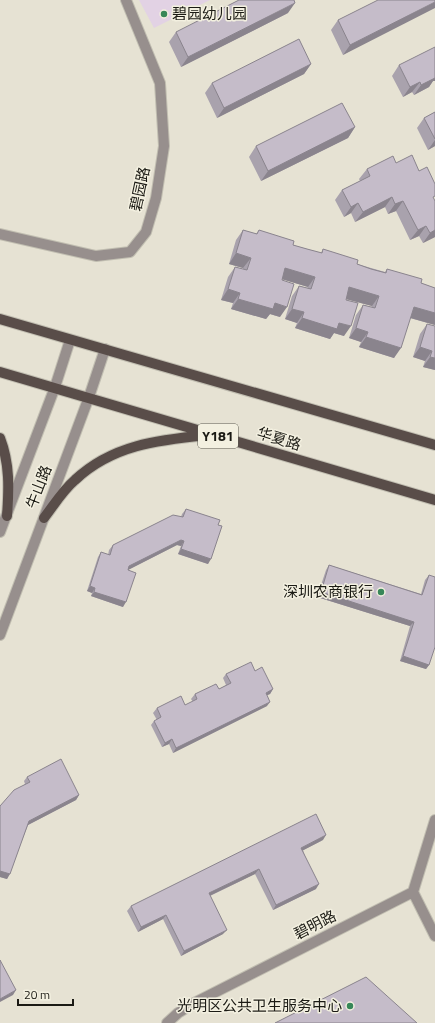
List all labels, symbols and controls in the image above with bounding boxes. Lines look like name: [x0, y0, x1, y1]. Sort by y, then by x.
place label: 碧园幼儿园: [172, 2, 247, 25]
marker: 碧园幼儿园: [159, 9, 169, 19]
street label: 碧园路: [124, 164, 155, 213]
street label: 华夏路: [254, 421, 304, 456]
road number: Y181: [198, 424, 238, 448]
street label: 牛山路: [20, 462, 57, 512]
place label: 深圳农商银行: [283, 580, 373, 603]
marker: 深圳农商银行: [376, 587, 386, 597]
street label: 碧明路: [289, 904, 340, 945]
scale bar: [18, 981, 73, 1007]
text: 20 m: [24, 985, 50, 1004]
place label: 光明区公共卫生服务中心: [177, 994, 342, 1017]
marker: 光明区公共卫生服务中心: [345, 1001, 355, 1011]

